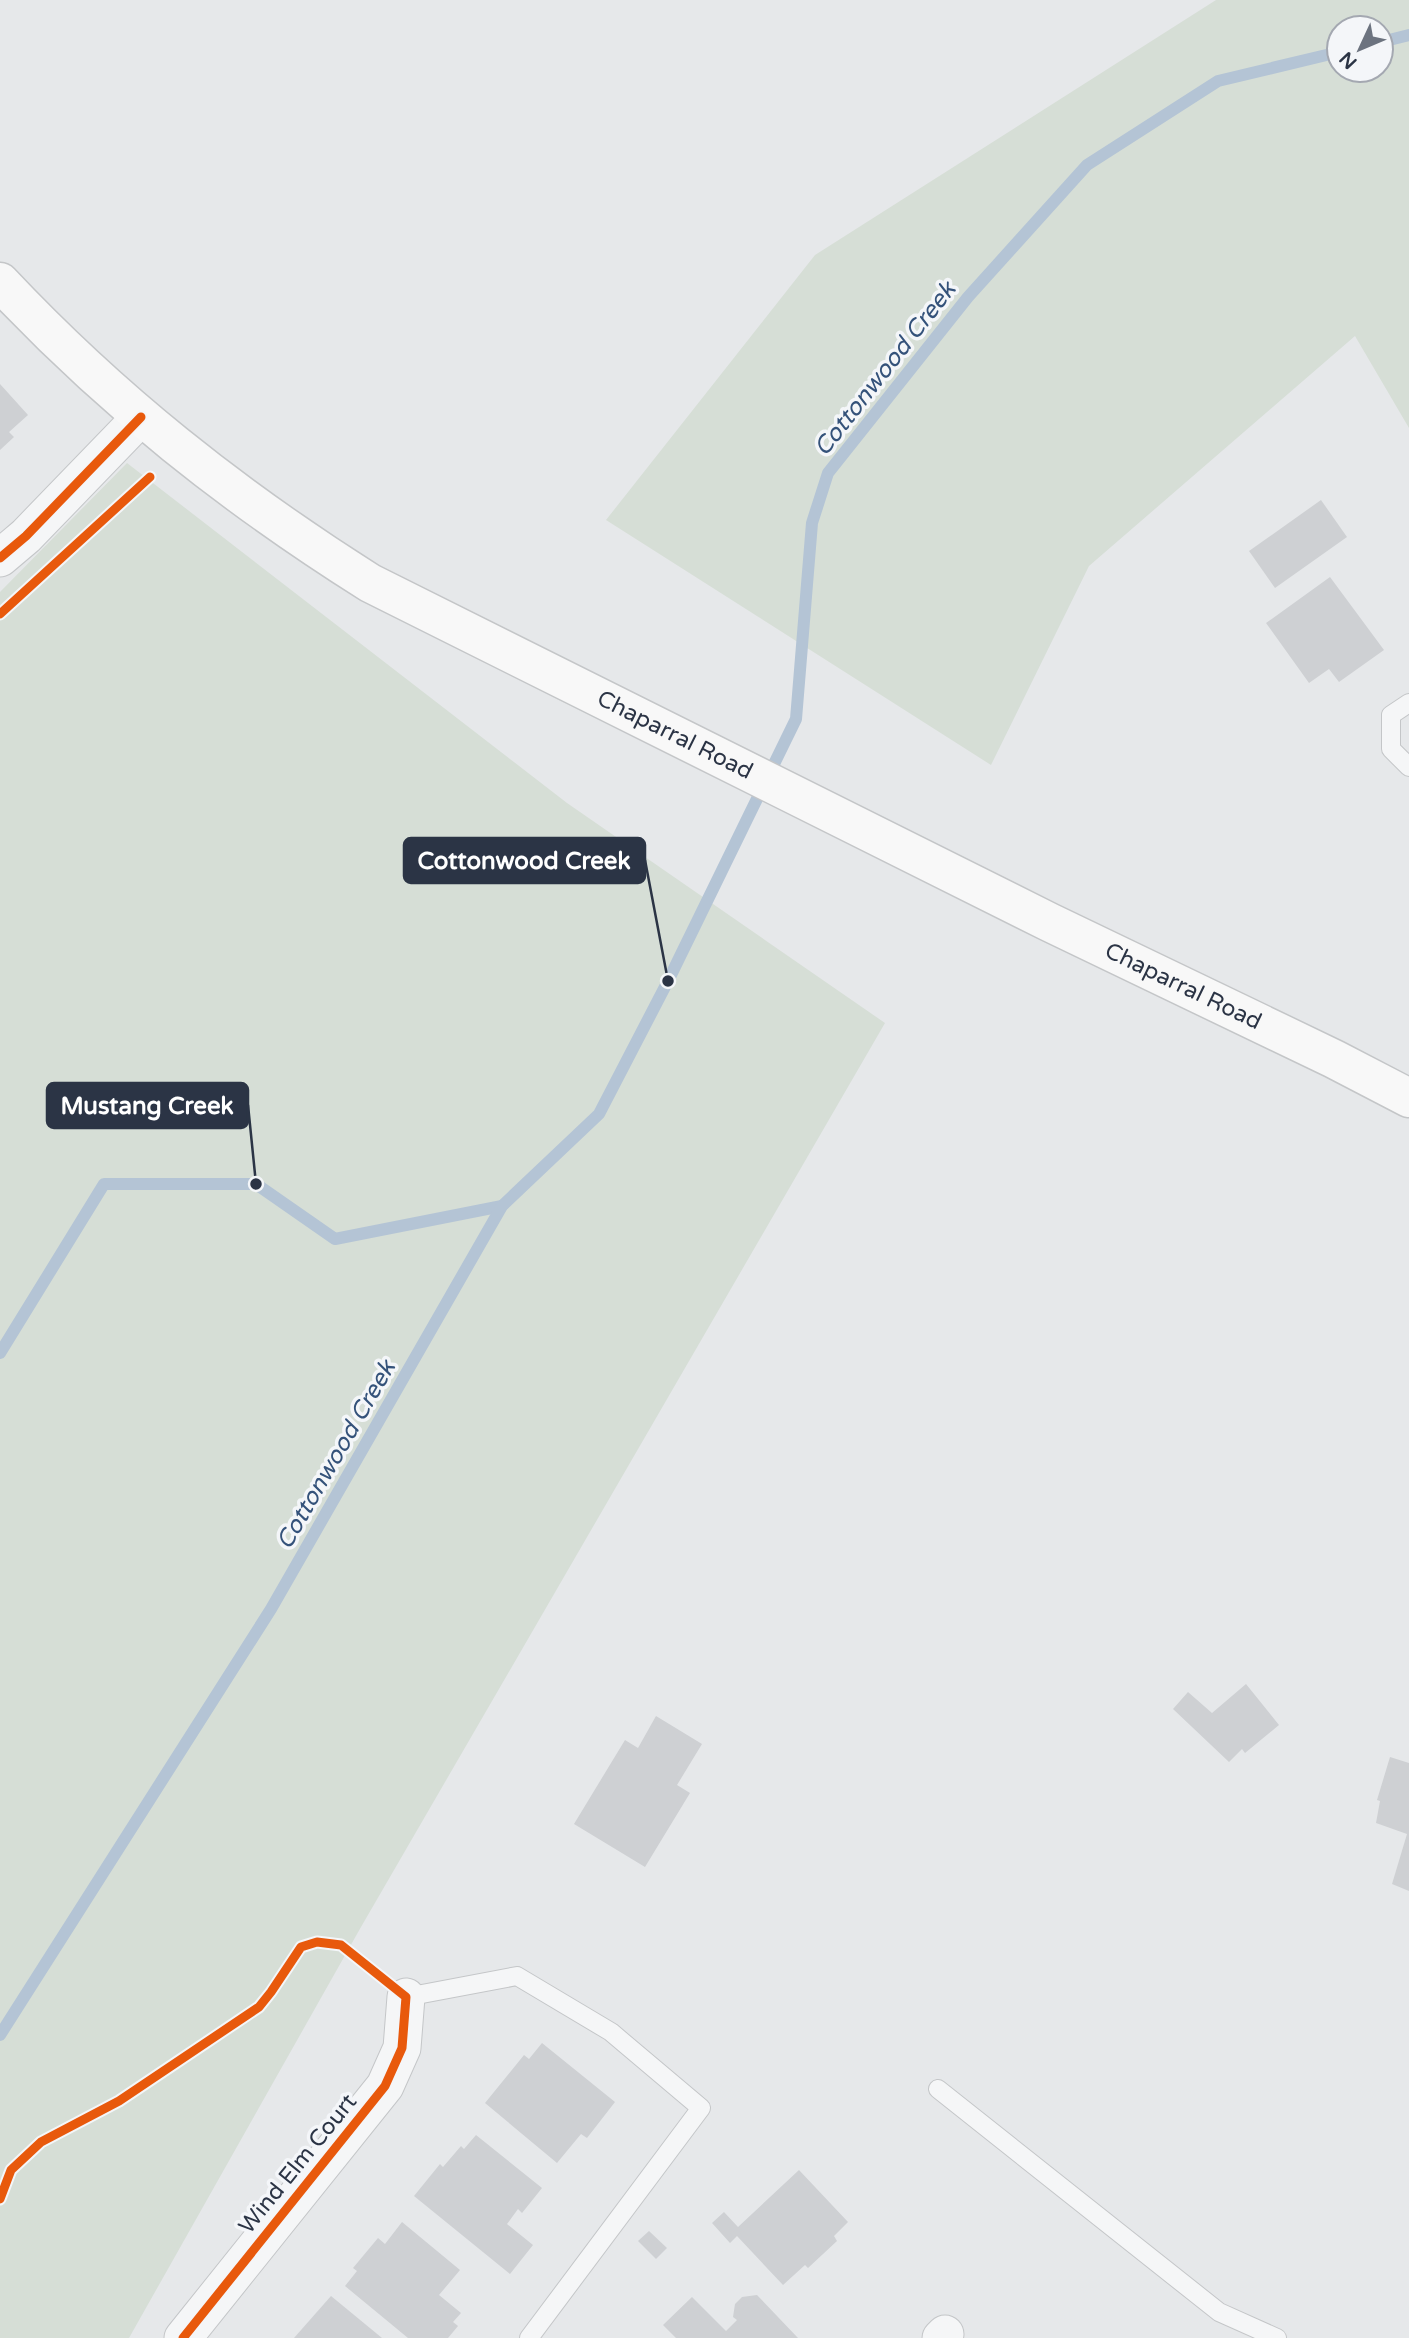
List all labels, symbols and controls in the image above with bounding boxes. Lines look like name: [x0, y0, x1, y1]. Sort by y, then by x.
north arrow: [1325, 14, 1395, 84]
text: N: [1335, 47, 1362, 73]
water label: Cottonwood Creek: [808, 275, 963, 462]
street label: Chaparral Road: [592, 685, 757, 786]
callout: Cottonwood Creek: [404, 838, 645, 883]
text: Cottonwood Creek: [418, 847, 630, 876]
street label: Chaparral Road: [1100, 937, 1266, 1036]
callout: Mustang Creek: [47, 1083, 248, 1128]
text: Mustang Creek: [60, 1092, 234, 1121]
water label: Cottonwood Creek: [270, 1354, 403, 1554]
street label: Wind Elm Court: [233, 2088, 363, 2240]

